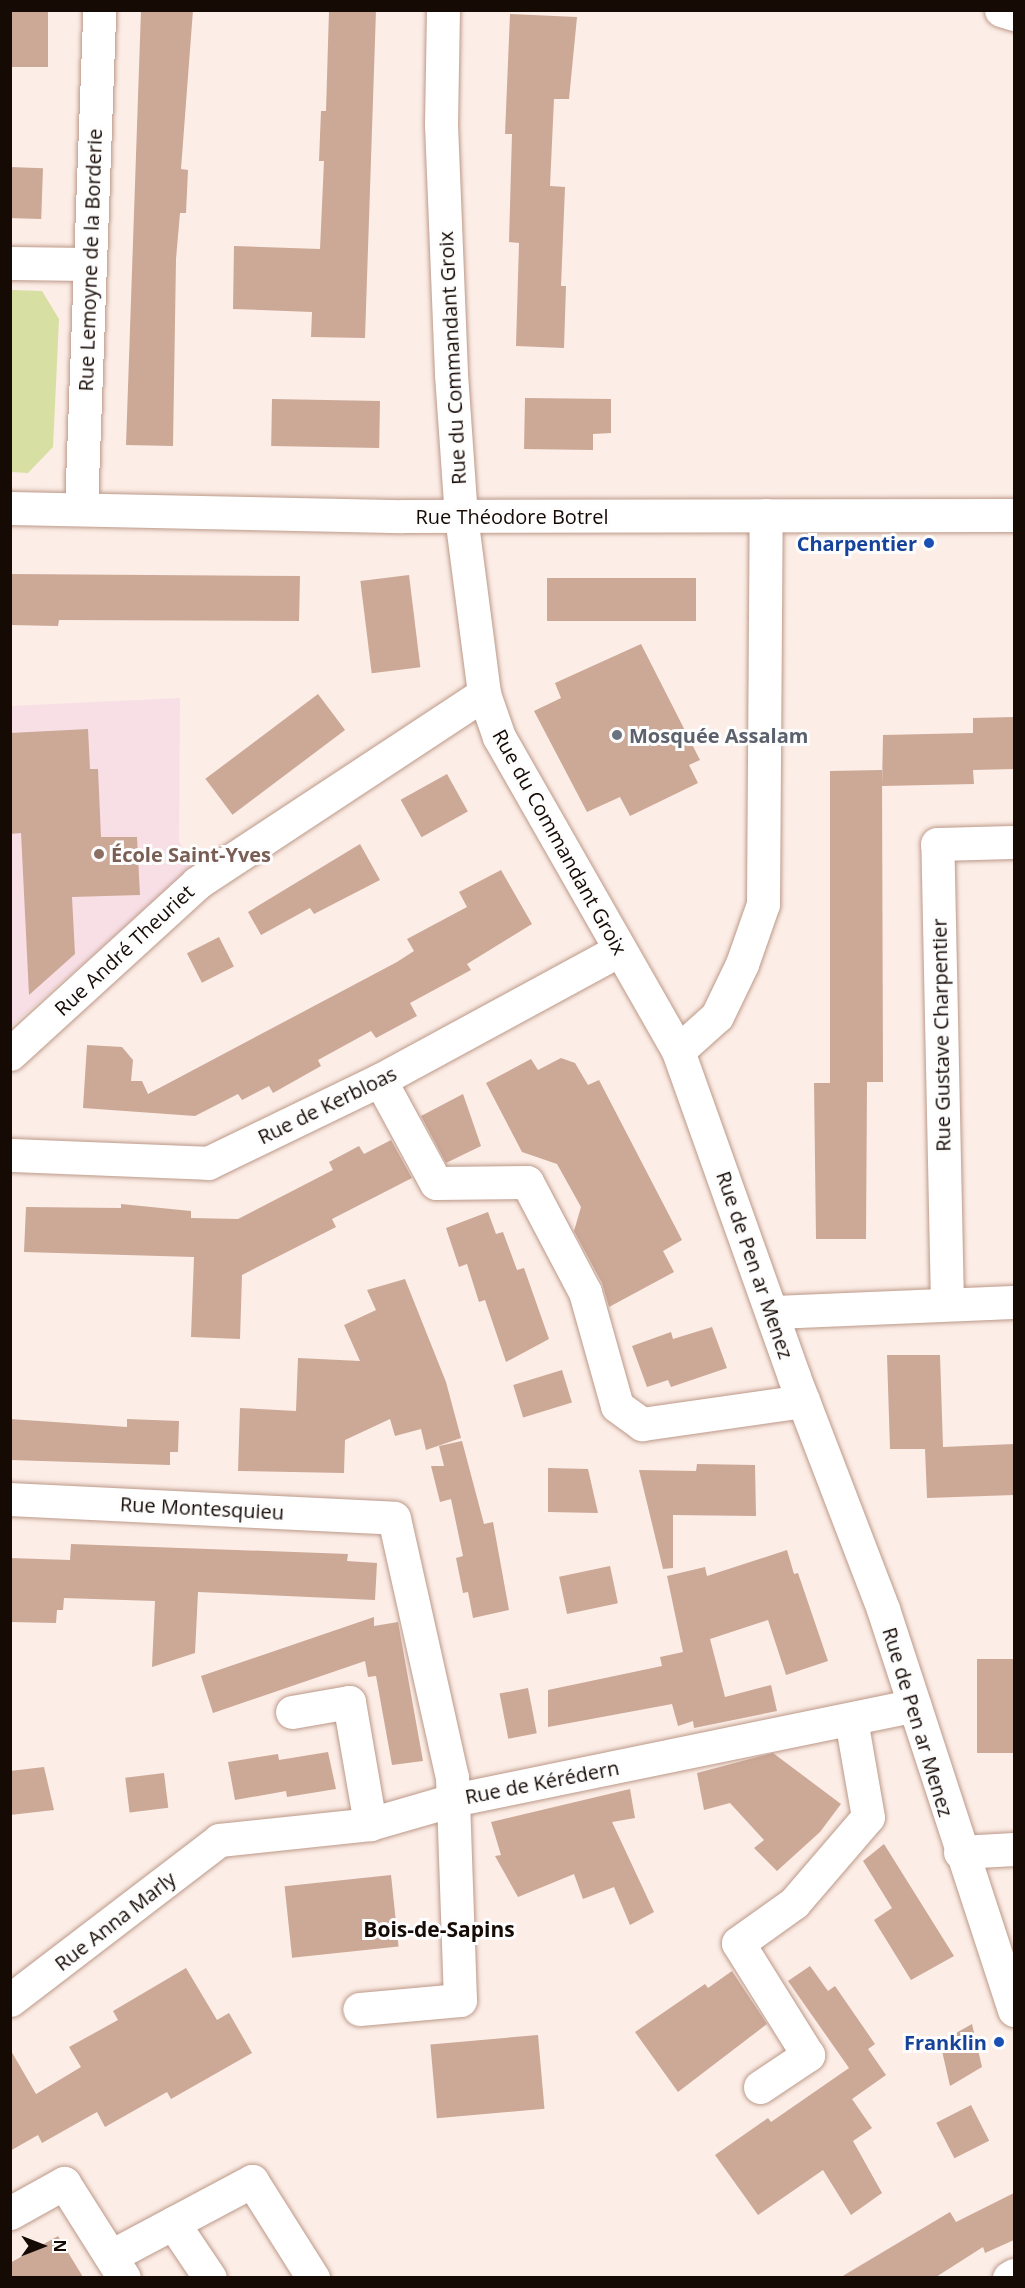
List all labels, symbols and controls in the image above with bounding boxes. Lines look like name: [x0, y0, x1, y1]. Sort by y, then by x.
street label: Rue Lemoyne de la Borderie: [73, 128, 107, 392]
street label: Rue du Commandant Groix: [433, 231, 471, 485]
street label: Rue Théodore Botrel: [416, 504, 608, 528]
place label: Charpentier: [797, 531, 917, 555]
marker: Charpentier: [922, 536, 936, 550]
place label: Mosquée Assalam: [629, 723, 808, 747]
street label: Rue du Commandant Groix: [488, 725, 632, 959]
marker: Mosquée Assalam: [610, 728, 624, 742]
place label: École Saint-Yves: [111, 842, 271, 866]
marker: École Saint-Yves: [92, 847, 106, 861]
street label: Rue André Theuriet: [50, 879, 198, 1021]
street label: Rue Gustave Charpentier: [927, 918, 955, 1152]
street label: Rue de Kerbloas: [254, 1061, 400, 1149]
street label: Rue de Pen ar Menez: [712, 1168, 798, 1362]
street label: Rue Montesquieu: [119, 1492, 285, 1524]
street label: Rue de Pen ar Menez: [878, 1624, 958, 1820]
street label: Rue de Kérédern: [463, 1755, 621, 1809]
street label: Rue Anna Marly: [50, 1866, 180, 1976]
district label: Bois-de-Sapins: [363, 1916, 515, 1942]
place label: Franklin: [904, 2030, 987, 2054]
marker: Franklin: [992, 2035, 1006, 2049]
north arrow: [12, 2216, 72, 2276]
text: N: [49, 2239, 71, 2253]

